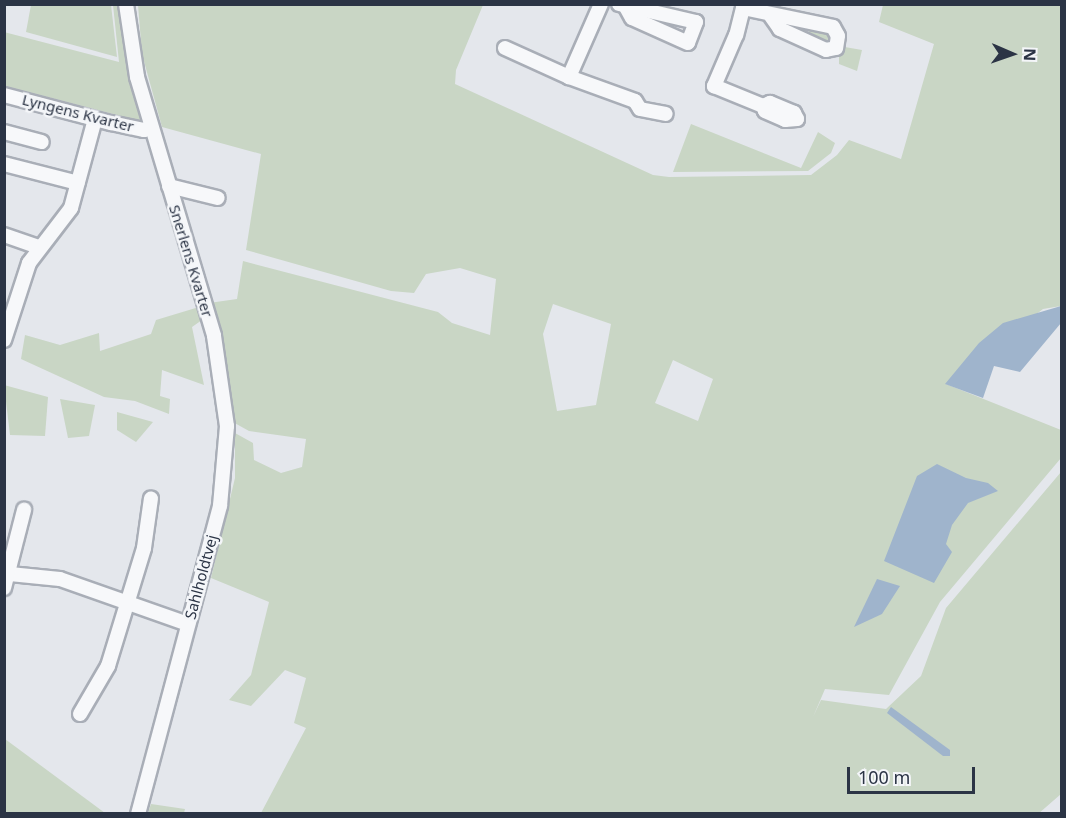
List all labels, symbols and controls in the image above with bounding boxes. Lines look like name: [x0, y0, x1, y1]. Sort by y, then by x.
north arrow: [982, 24, 1042, 84]
text: N: [1019, 48, 1041, 62]
street label: Lyngens Kvarter: [20, 90, 136, 136]
street label: Snerlens Kvarter: [165, 203, 217, 319]
street label: Sahlholdtvej: [181, 533, 221, 621]
scale bar: [850, 755, 978, 793]
text: 100 m: [858, 765, 910, 789]

